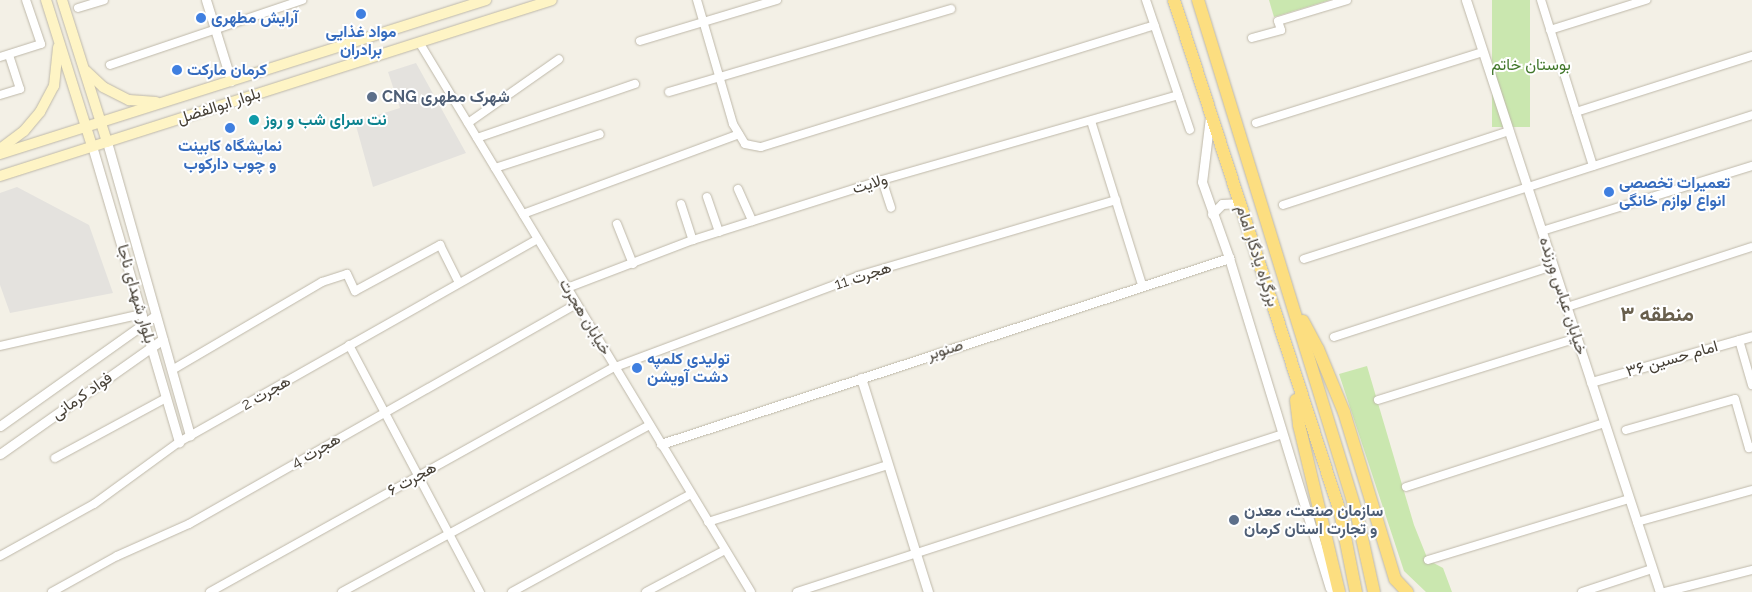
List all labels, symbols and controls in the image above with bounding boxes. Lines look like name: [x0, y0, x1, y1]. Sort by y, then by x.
place label: آرایش مطهری: [211, 8, 298, 28]
marker: مواد غذایی برادران: [355, 8, 367, 20]
marker: آرایش مطهری: [195, 12, 207, 24]
place label: مواد غذایی برادران: [325, 22, 397, 60]
park label: بوستان خاتم: [1491, 55, 1571, 75]
place label: کرمان مارکت: [187, 60, 267, 80]
marker: کرمان مارکت: [171, 64, 183, 76]
street label: بلوار ابوالفضل: [175, 84, 263, 128]
place label: CNG شهرک مطهری: [382, 87, 510, 107]
marker: CNG شهرک مطهری: [366, 91, 378, 103]
place label: نت سرای شب و روز: [264, 110, 387, 130]
marker: نت سرای شب و روز: [248, 114, 260, 126]
marker: نمایشگاه کابینت و چوب دارکوب: [224, 122, 236, 134]
place label: نمایشگاه کابینت و چوب دارکوب: [178, 136, 282, 174]
street label: ولایت: [850, 170, 890, 198]
place label: تعمیرات تخصصی انواع لوازم خانگی: [1619, 173, 1730, 211]
marker: تعمیرات تخصصی انواع لوازم خانگی: [1603, 186, 1615, 198]
street label: بزرگراه یادگار امام: [1232, 203, 1282, 309]
street label: خیابان عباس ورزنده: [1535, 235, 1591, 357]
street label: بلوار شهدای ناجا: [113, 242, 159, 346]
street label: هجرت 11: [832, 258, 894, 294]
street label: خیابان هجرت: [555, 275, 615, 359]
district label: منطقه ۳: [1620, 301, 1694, 327]
street label: صنوبر: [925, 335, 965, 365]
street label: امام حسین ۳۶: [1624, 337, 1720, 381]
place label: تولیدی کلمپه دشت آویشن: [647, 349, 730, 387]
marker: تولیدی کلمپه دشت آویشن: [631, 362, 643, 374]
street label: فواد کرمانی: [48, 368, 116, 424]
street label: هجرت 2: [238, 371, 294, 415]
street label: هجرت 4: [288, 429, 344, 473]
street label: هجرت ۶: [384, 458, 440, 500]
place label: سازمان صنعت، معدن و تجارت استان کرمان: [1244, 501, 1383, 539]
marker: سازمان صنعت، معدن و تجارت استان کرمان: [1228, 514, 1240, 526]

